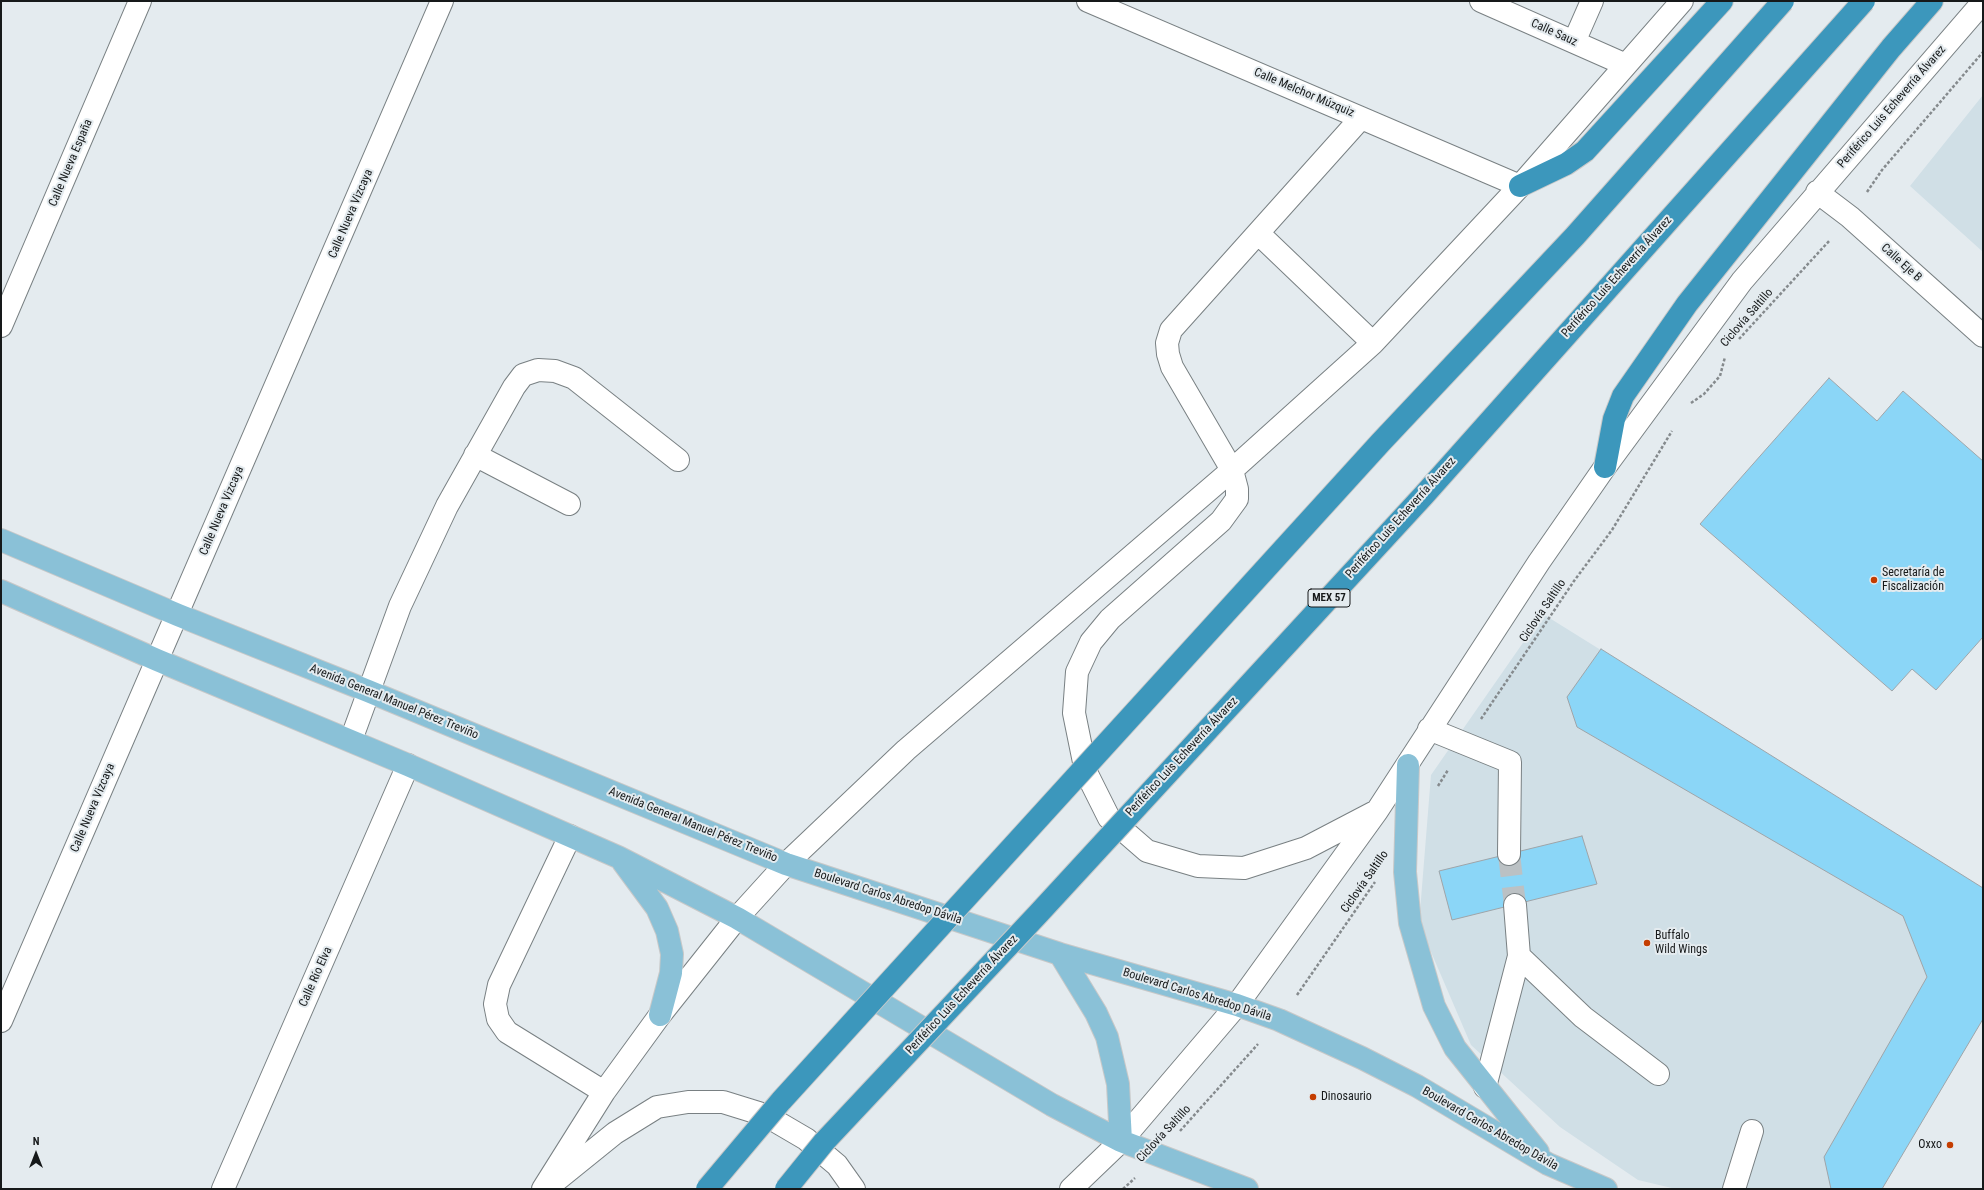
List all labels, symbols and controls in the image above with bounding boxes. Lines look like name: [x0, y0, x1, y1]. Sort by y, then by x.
street label: Calle Sauz: [1528, 16, 1580, 50]
street label: Periférico Luis Echeverría Álvarez: [1835, 43, 1949, 171]
street label: Calle Melchor Múzquiz: [1252, 65, 1356, 121]
street label: Calle Nueva España: [46, 117, 96, 209]
street label: Calle Nueva Vizcaya: [326, 167, 376, 261]
street label: Periférico Luis Echeverría Álvarez: [1559, 214, 1675, 340]
street label: Calle Eje B: [1878, 241, 1924, 285]
street label: Ciclovía Saltillo: [1718, 286, 1776, 350]
street label: Periférico Luis Echeverría Álvarez: [1343, 455, 1459, 581]
street label: Calle Nueva Vizcaya: [197, 464, 247, 558]
place label: Secretaría de Fiscalización: [1882, 566, 1944, 594]
marker: Secretaría de Fiscalización: [1869, 575, 1879, 585]
street label: Ciclovía Saltillo: [1517, 577, 1569, 645]
road number: MEX 57: [1308, 589, 1350, 607]
street label: Avenida General Manuel Pérez Treviño: [308, 661, 480, 743]
street label: Periférico Luis Echeverría Álvarez: [1123, 694, 1241, 820]
street label: Calle Nueva Vizcaya: [68, 761, 118, 855]
street label: Avenida General Manuel Pérez Treviño: [607, 784, 779, 866]
street label: Ciclovía Saltillo: [1338, 848, 1392, 916]
street label: Boulevard Carlos Abredop Dávila: [812, 866, 964, 928]
place label: Buffalo Wild Wings: [1655, 929, 1707, 957]
street label: Periférico Luis Echeverría Álvarez: [903, 932, 1021, 1058]
marker: Buffalo Wild Wings: [1642, 938, 1652, 948]
street label: Calle Río Elva: [296, 945, 336, 1009]
street label: Boulevard Carlos Abredop Dávila: [1121, 966, 1273, 1024]
street label: Boulevard Carlos Abredop Dávila: [1420, 1084, 1560, 1174]
place label: Dinosaurio: [1321, 1090, 1372, 1104]
marker: Dinosaurio: [1308, 1092, 1318, 1102]
street label: Ciclovía Saltillo: [1134, 1102, 1194, 1166]
north arrow: [16, 1134, 56, 1174]
text: N: [33, 1135, 39, 1148]
place label: Oxxo: [1918, 1138, 1942, 1152]
marker: Oxxo: [1945, 1140, 1955, 1150]

